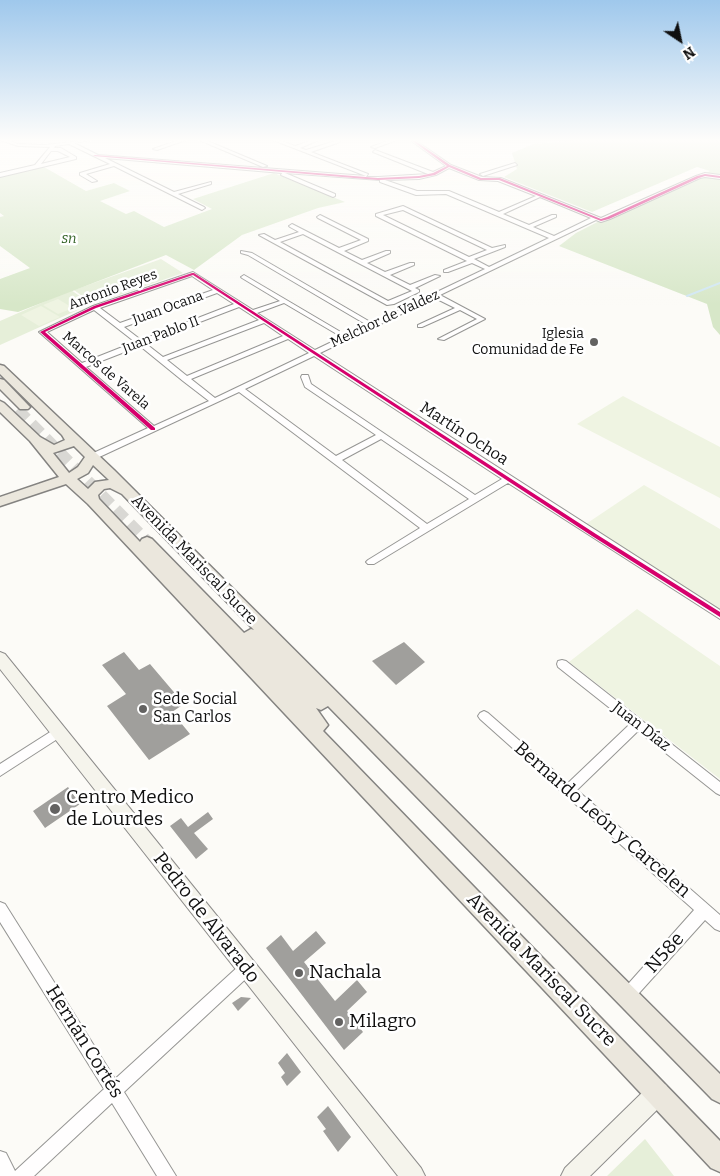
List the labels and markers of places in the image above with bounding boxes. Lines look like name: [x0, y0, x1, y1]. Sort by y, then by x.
place label: Iglesia Comunidad de Fe: [472, 326, 584, 358]
marker: Iglesia Comunidad de Fe: [588, 336, 600, 348]
place label: Sede Social San Carlos: [153, 690, 237, 728]
marker: Sede Social San Carlos: [137, 703, 149, 715]
place label: Centro Medico de Lourdes: [66, 787, 194, 831]
marker: Centro Medico de Lourdes: [48, 802, 62, 816]
place label: Nachala: [309, 962, 381, 984]
marker: Nachala: [293, 967, 305, 979]
place label: Milagro: [349, 1011, 416, 1033]
marker: Milagro: [333, 1016, 345, 1028]

